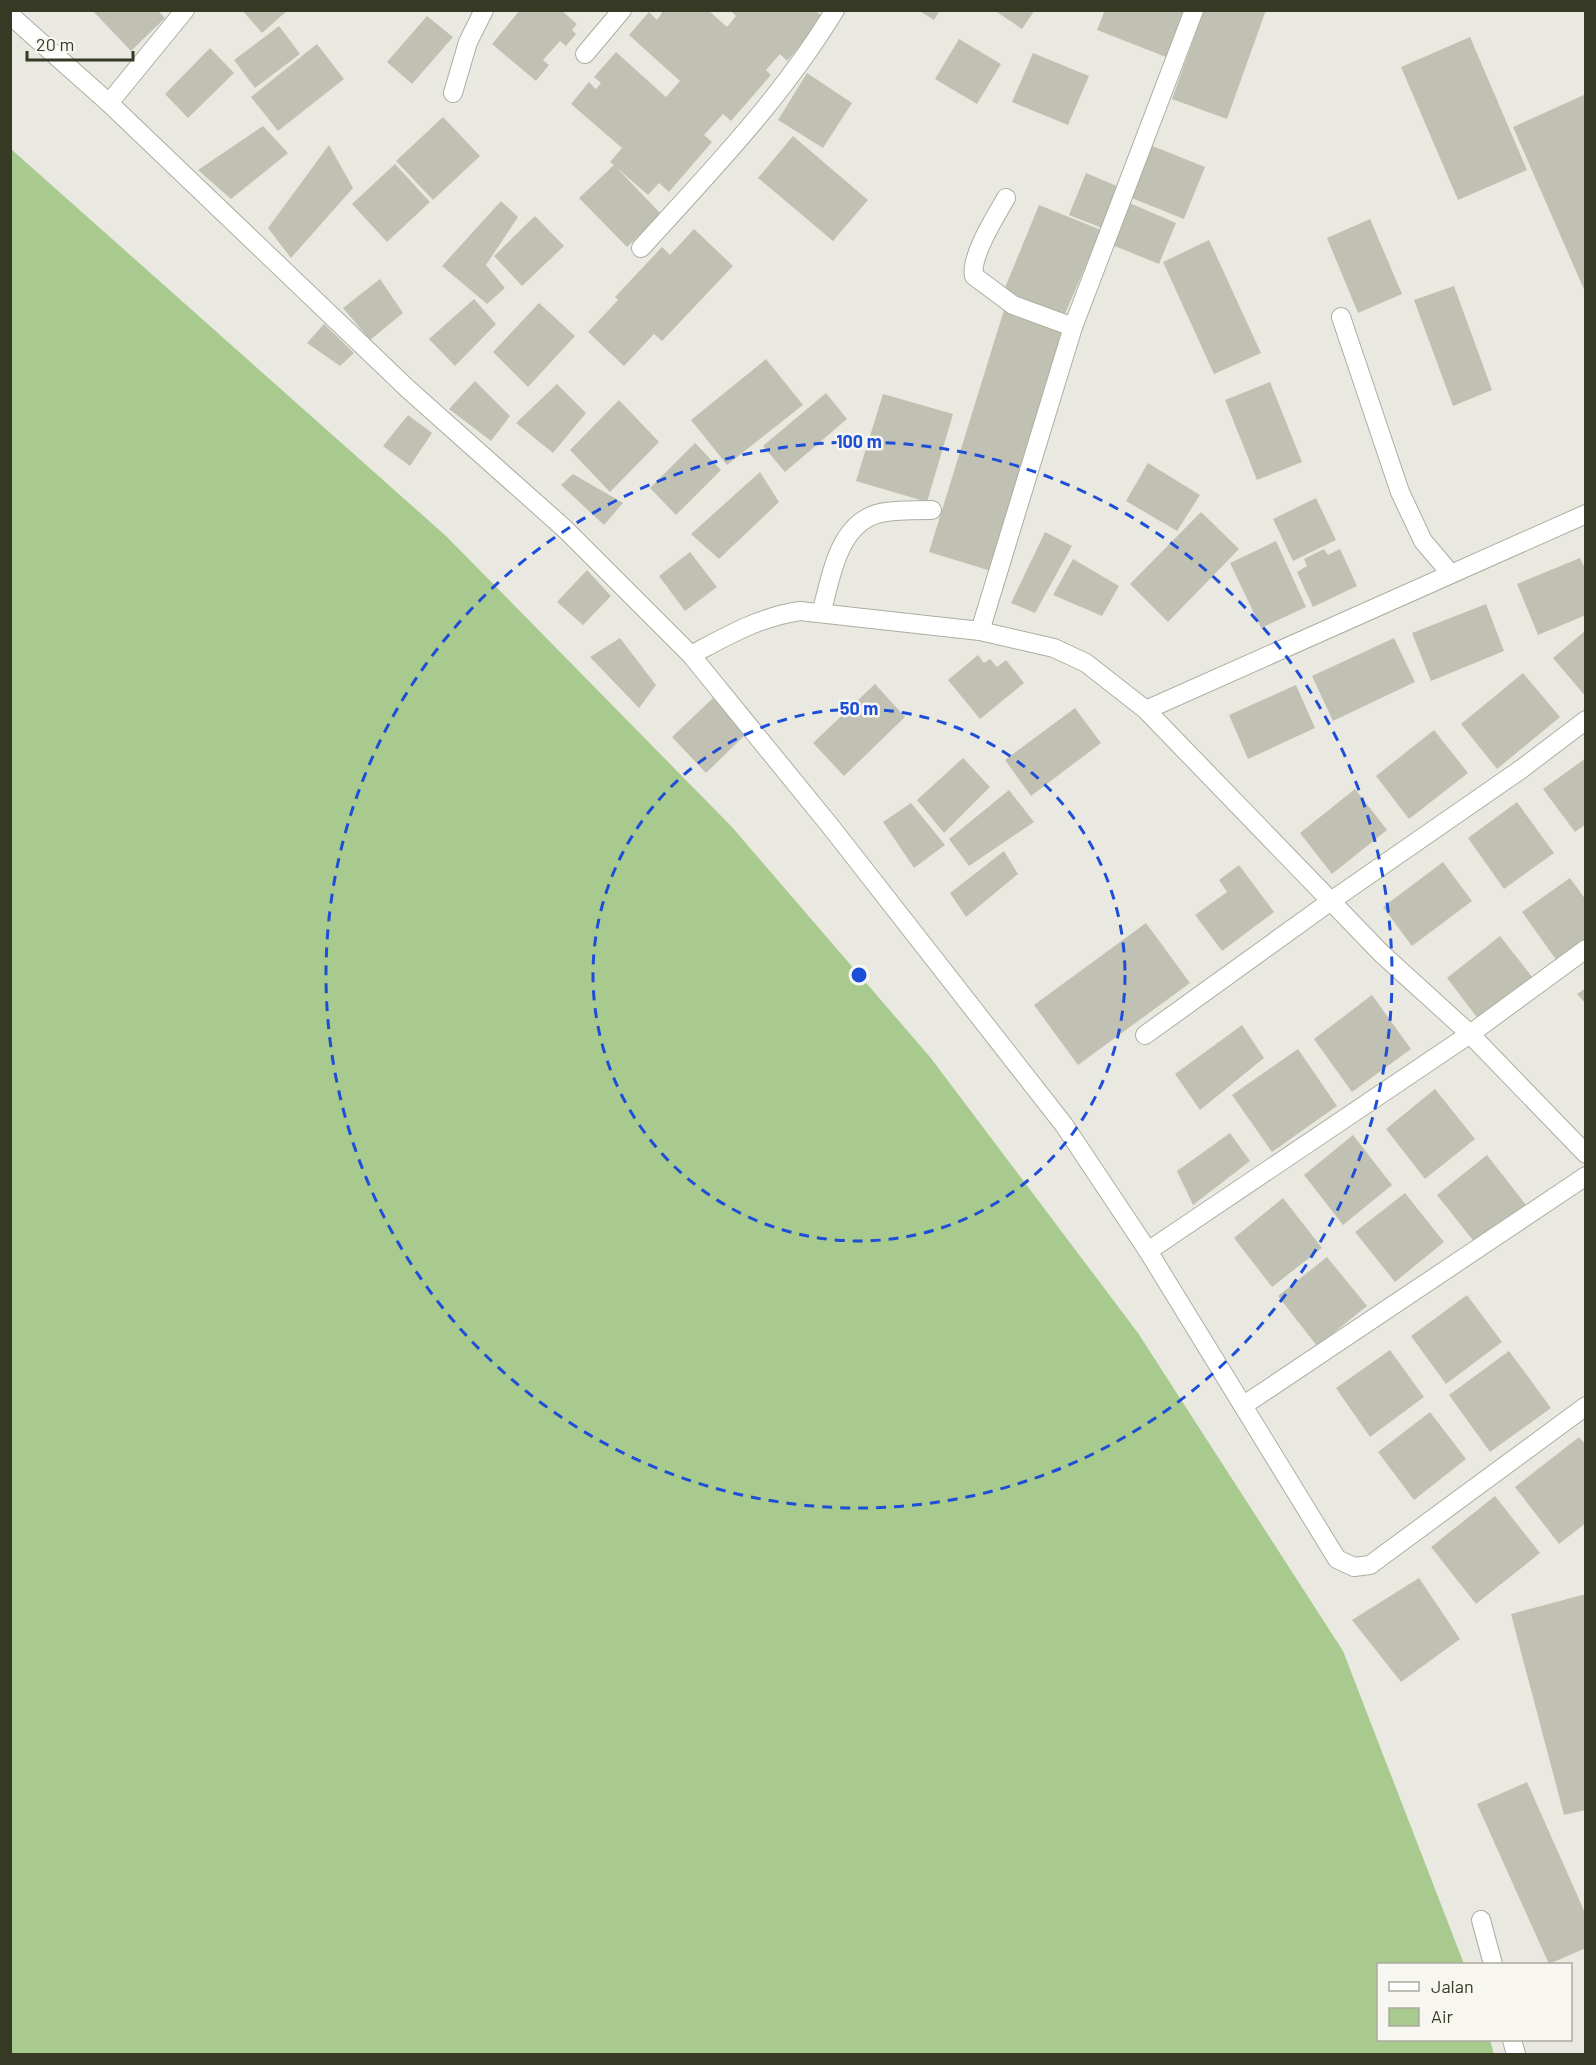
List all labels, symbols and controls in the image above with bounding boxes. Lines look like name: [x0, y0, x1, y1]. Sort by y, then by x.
scale bar: [27, 24, 134, 62]
text: 20 m: [36, 33, 74, 55]
text: 100 m: [836, 430, 882, 452]
text: 50 m: [840, 697, 878, 719]
centre of rings: [849, 965, 869, 985]
legend: [1377, 1963, 1572, 2041]
text: Jalan: [1431, 1975, 1474, 1997]
text: Air: [1431, 2005, 1454, 2027]

